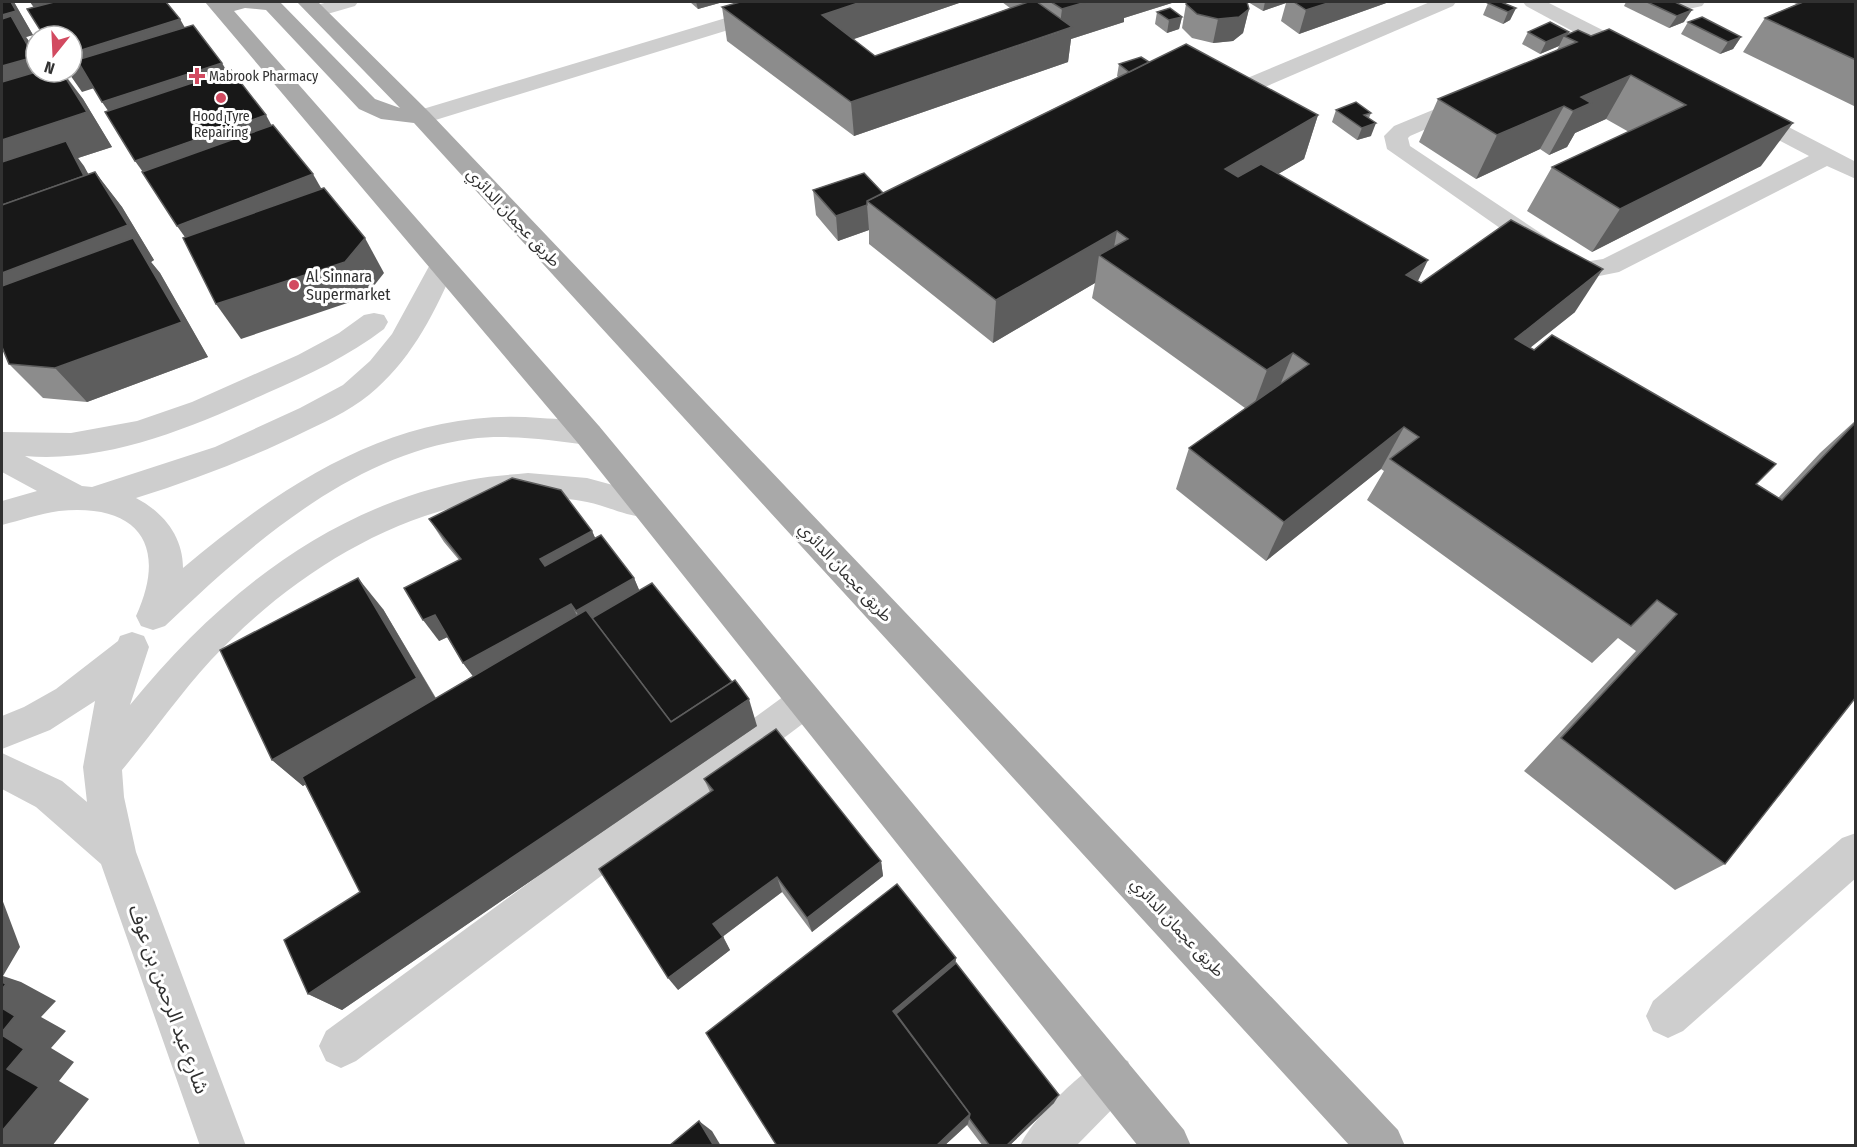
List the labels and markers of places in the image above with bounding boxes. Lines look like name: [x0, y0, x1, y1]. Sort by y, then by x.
place label: Mabrook Pharmacy: [209, 68, 319, 85]
marker: Mabrook Pharmacy: [190, 69, 204, 83]
marker: Hood Tyre Repairing: [214, 91, 228, 105]
place label: Hood Tyre Repairing: [192, 108, 250, 141]
place label: Al Sinnara Supermarket: [306, 267, 391, 304]
marker: Al Sinnara Supermarket: [287, 278, 301, 292]

